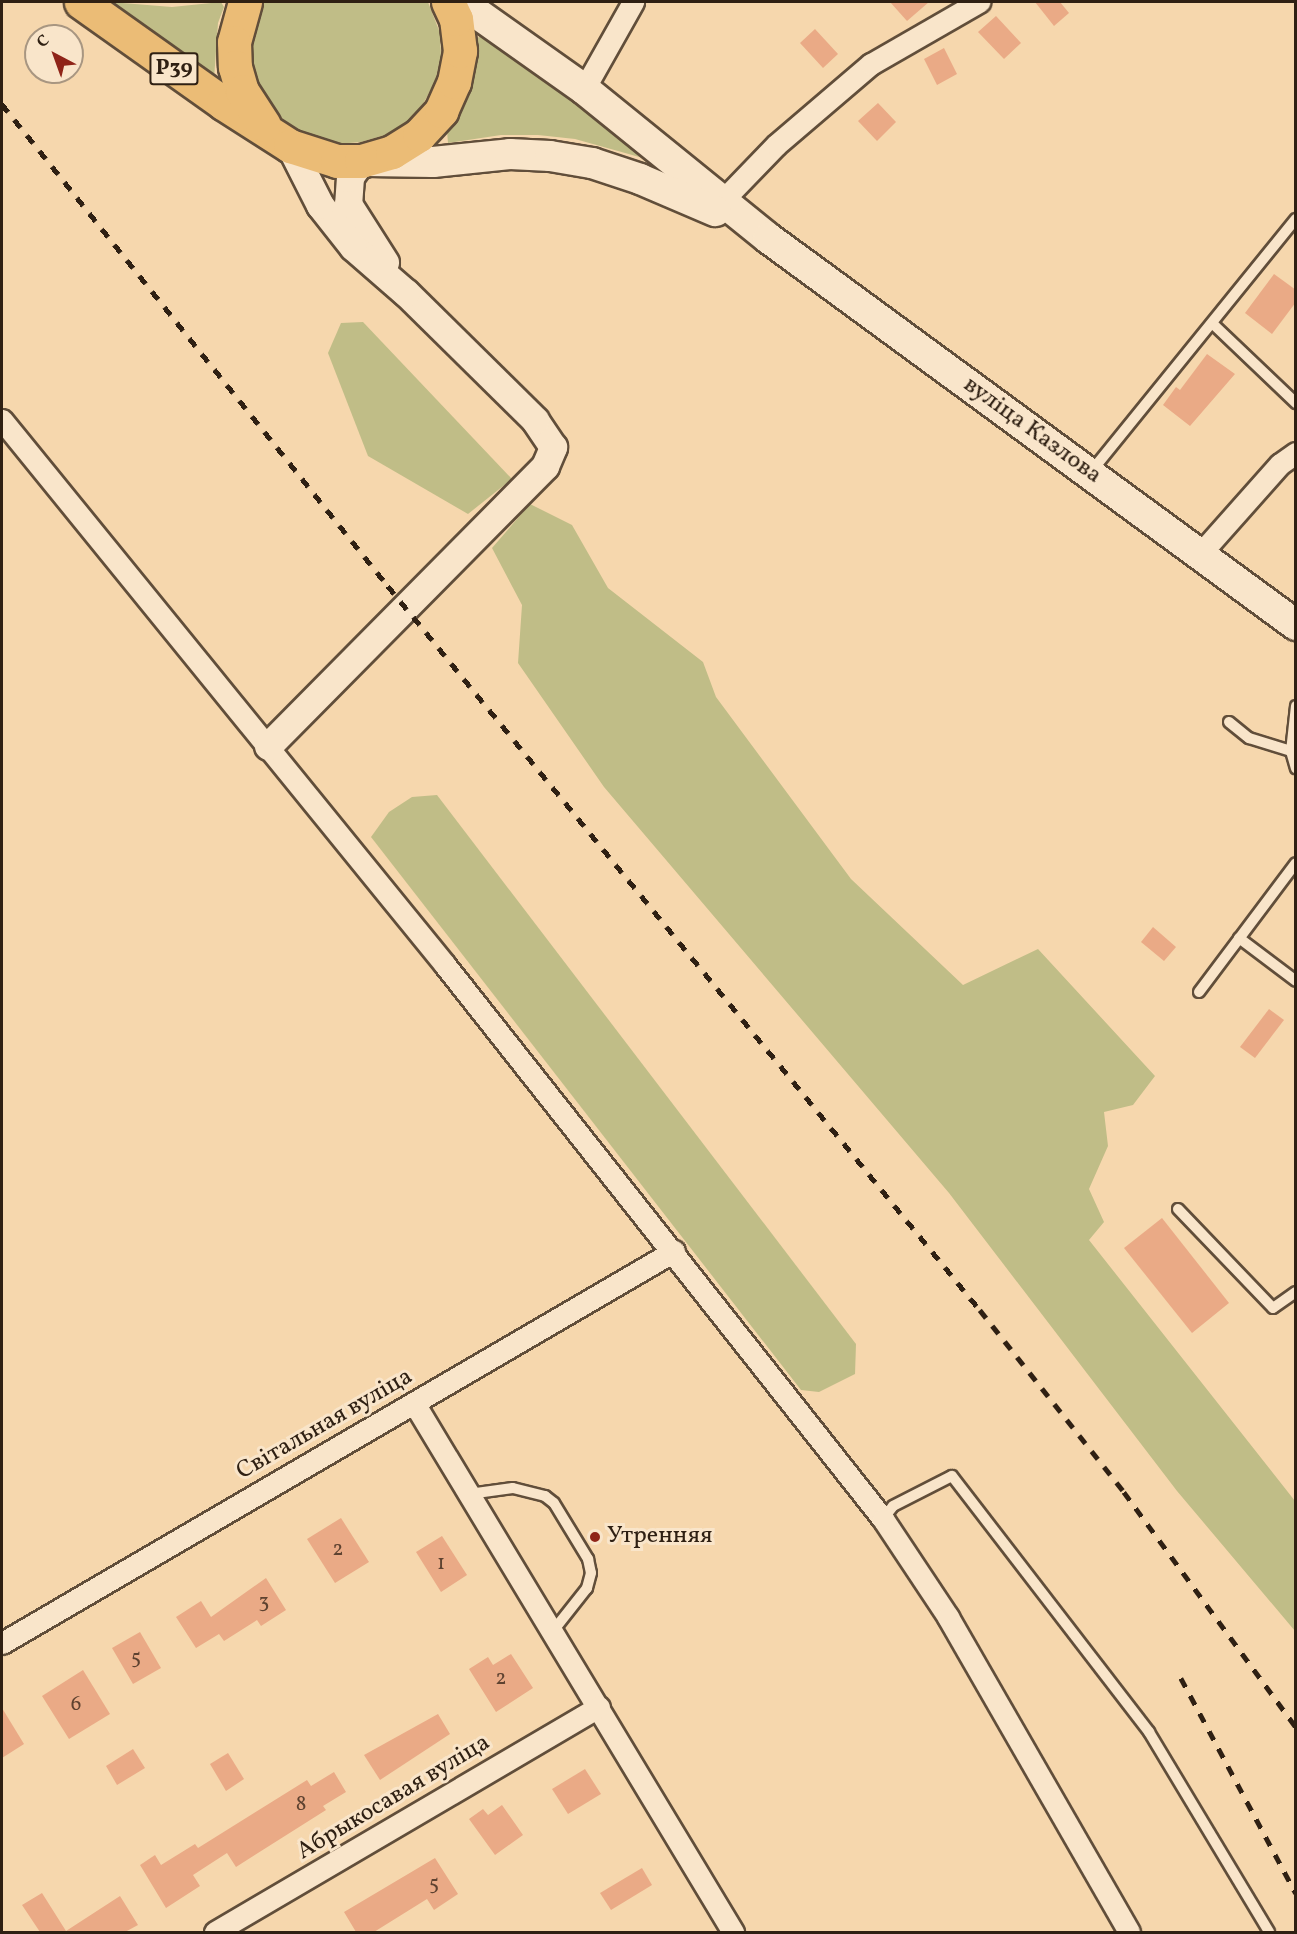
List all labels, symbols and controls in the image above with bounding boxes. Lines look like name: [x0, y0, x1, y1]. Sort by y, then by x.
north arrow: [24, 24, 84, 84]
text: С: [32, 30, 55, 54]
road number: Р39: [148, 50, 200, 88]
street label: вуліца Казлова: [957, 371, 1107, 491]
street label: Світальная вуліца: [232, 1363, 418, 1487]
place label: Утренняя: [607, 1523, 712, 1551]
marker: Утренняя: [588, 1530, 602, 1544]
house number: 2: [332, 1537, 344, 1563]
house number: 1: [437, 1551, 445, 1577]
house number: 3: [259, 1589, 269, 1615]
house number: 5: [131, 1645, 141, 1671]
house number: 2: [495, 1666, 507, 1692]
house number: 6: [71, 1692, 81, 1718]
street label: Абрыкосавая вуліца: [292, 1729, 496, 1867]
house number: 8: [296, 1792, 306, 1818]
house number: 5: [429, 1871, 439, 1897]

